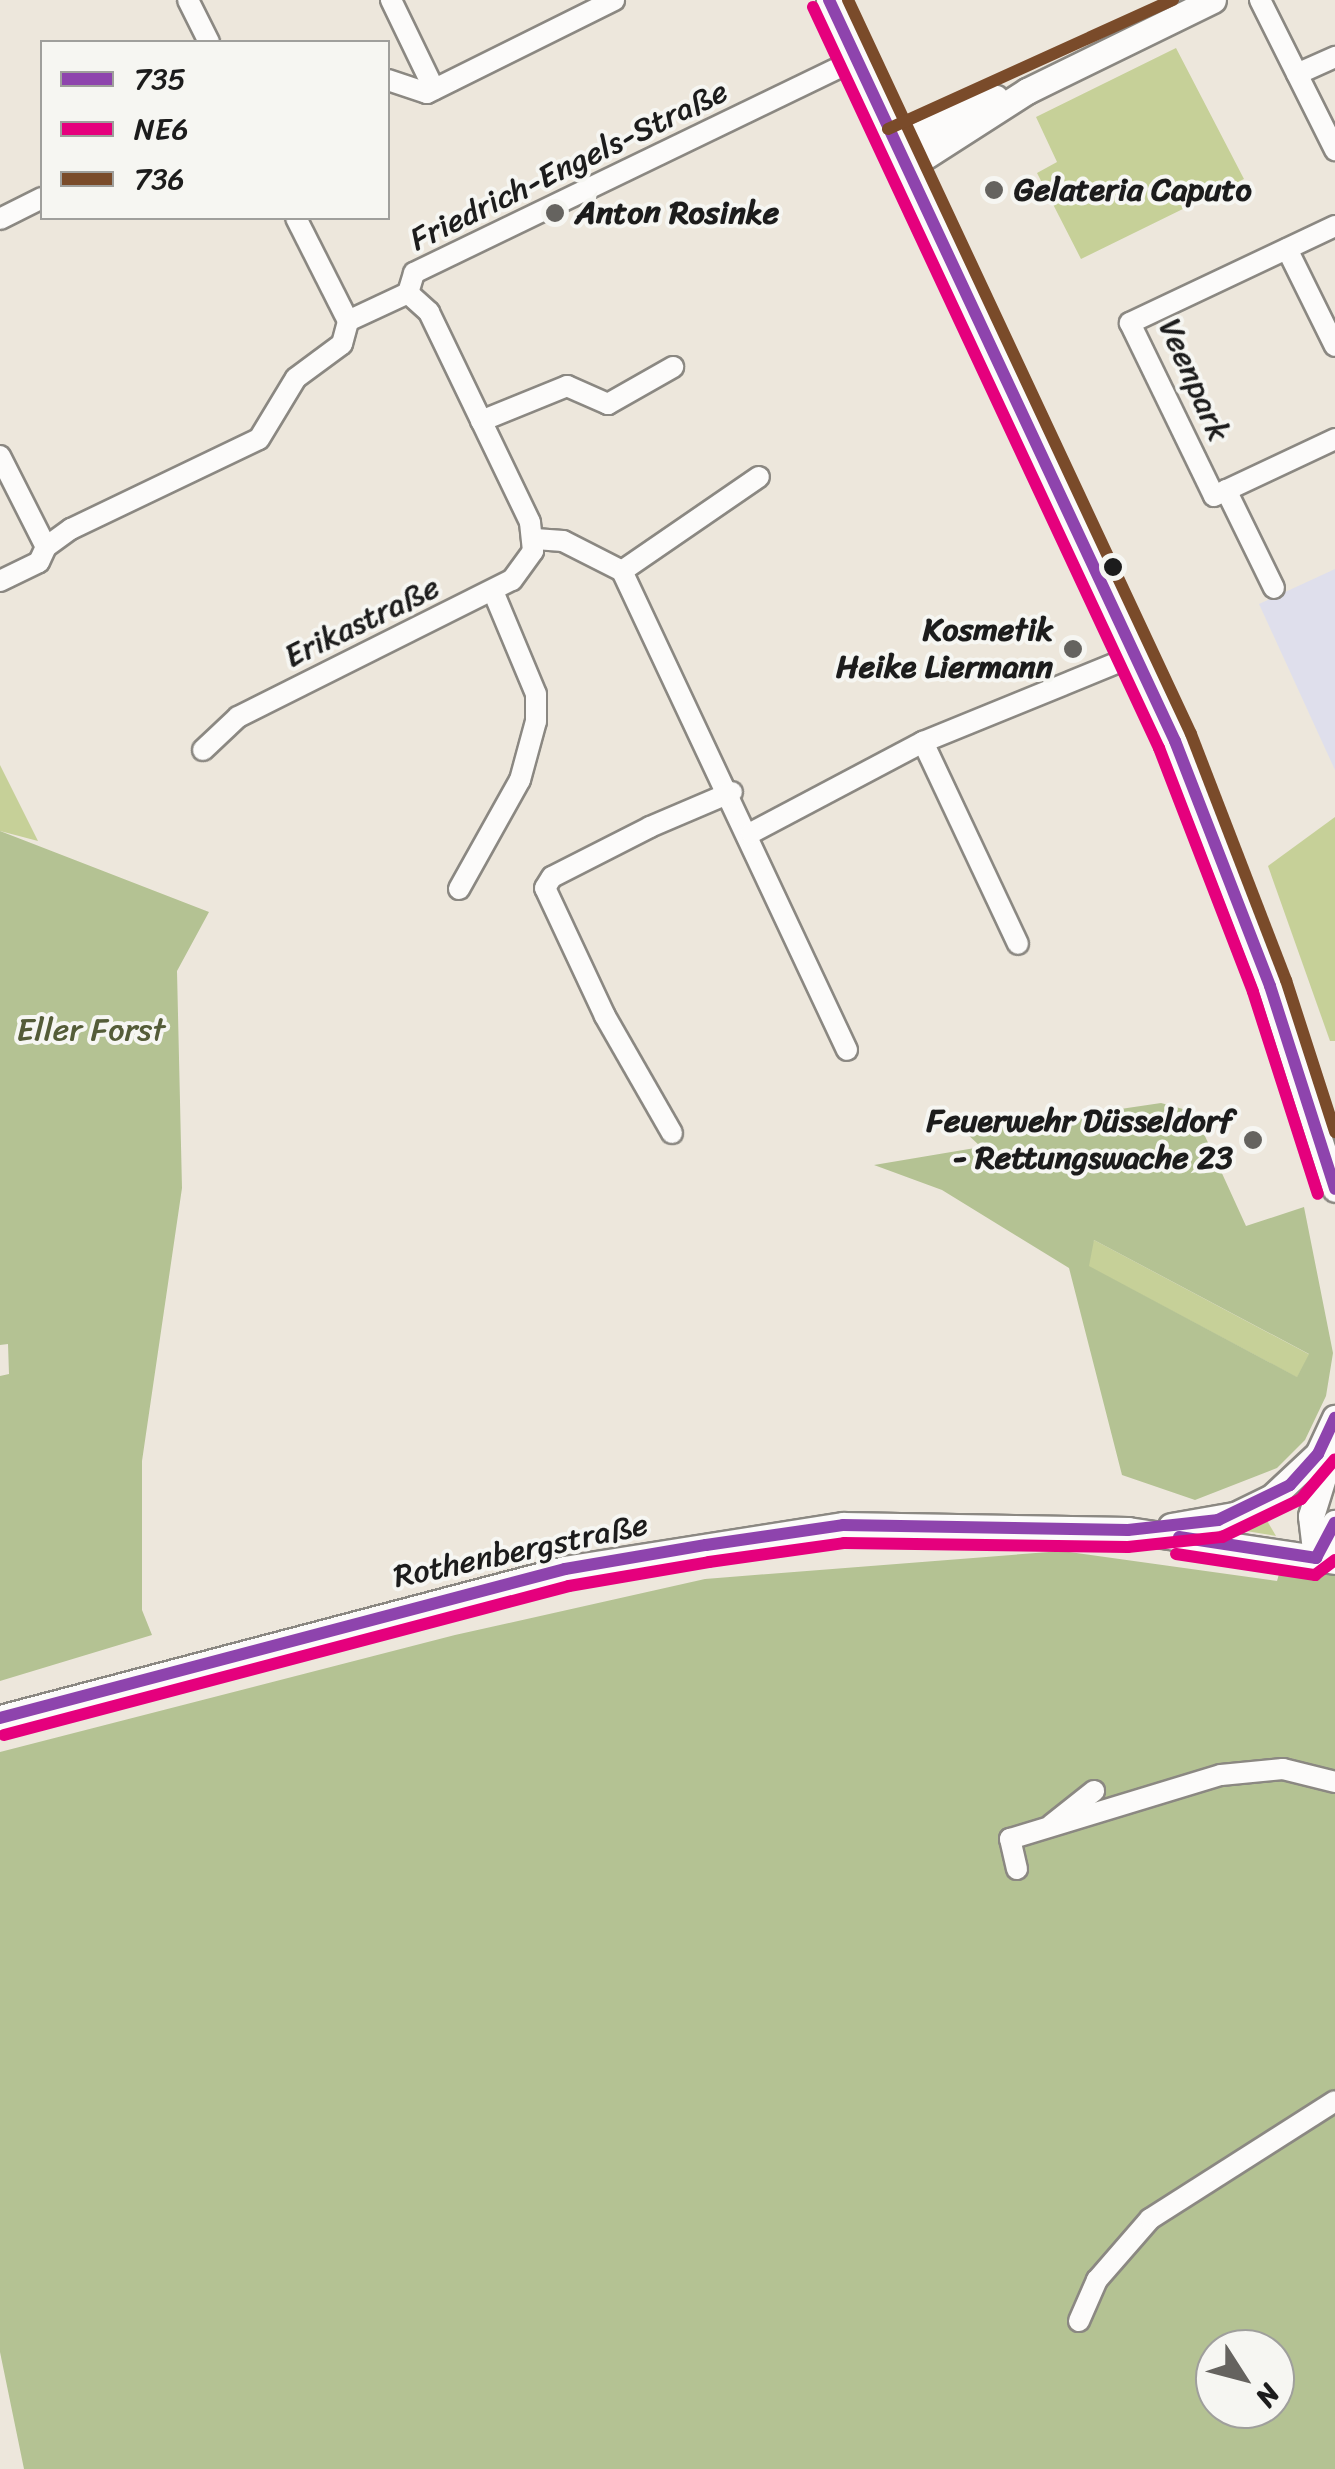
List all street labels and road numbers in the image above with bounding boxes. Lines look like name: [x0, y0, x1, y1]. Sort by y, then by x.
street label: Friedrich-Engels-Straße: [404, 72, 734, 260]
street label: Veenpark: [1150, 313, 1238, 447]
street label: Erikastraße: [278, 568, 446, 676]
street label: Rothenbergstraße: [390, 1505, 652, 1597]

